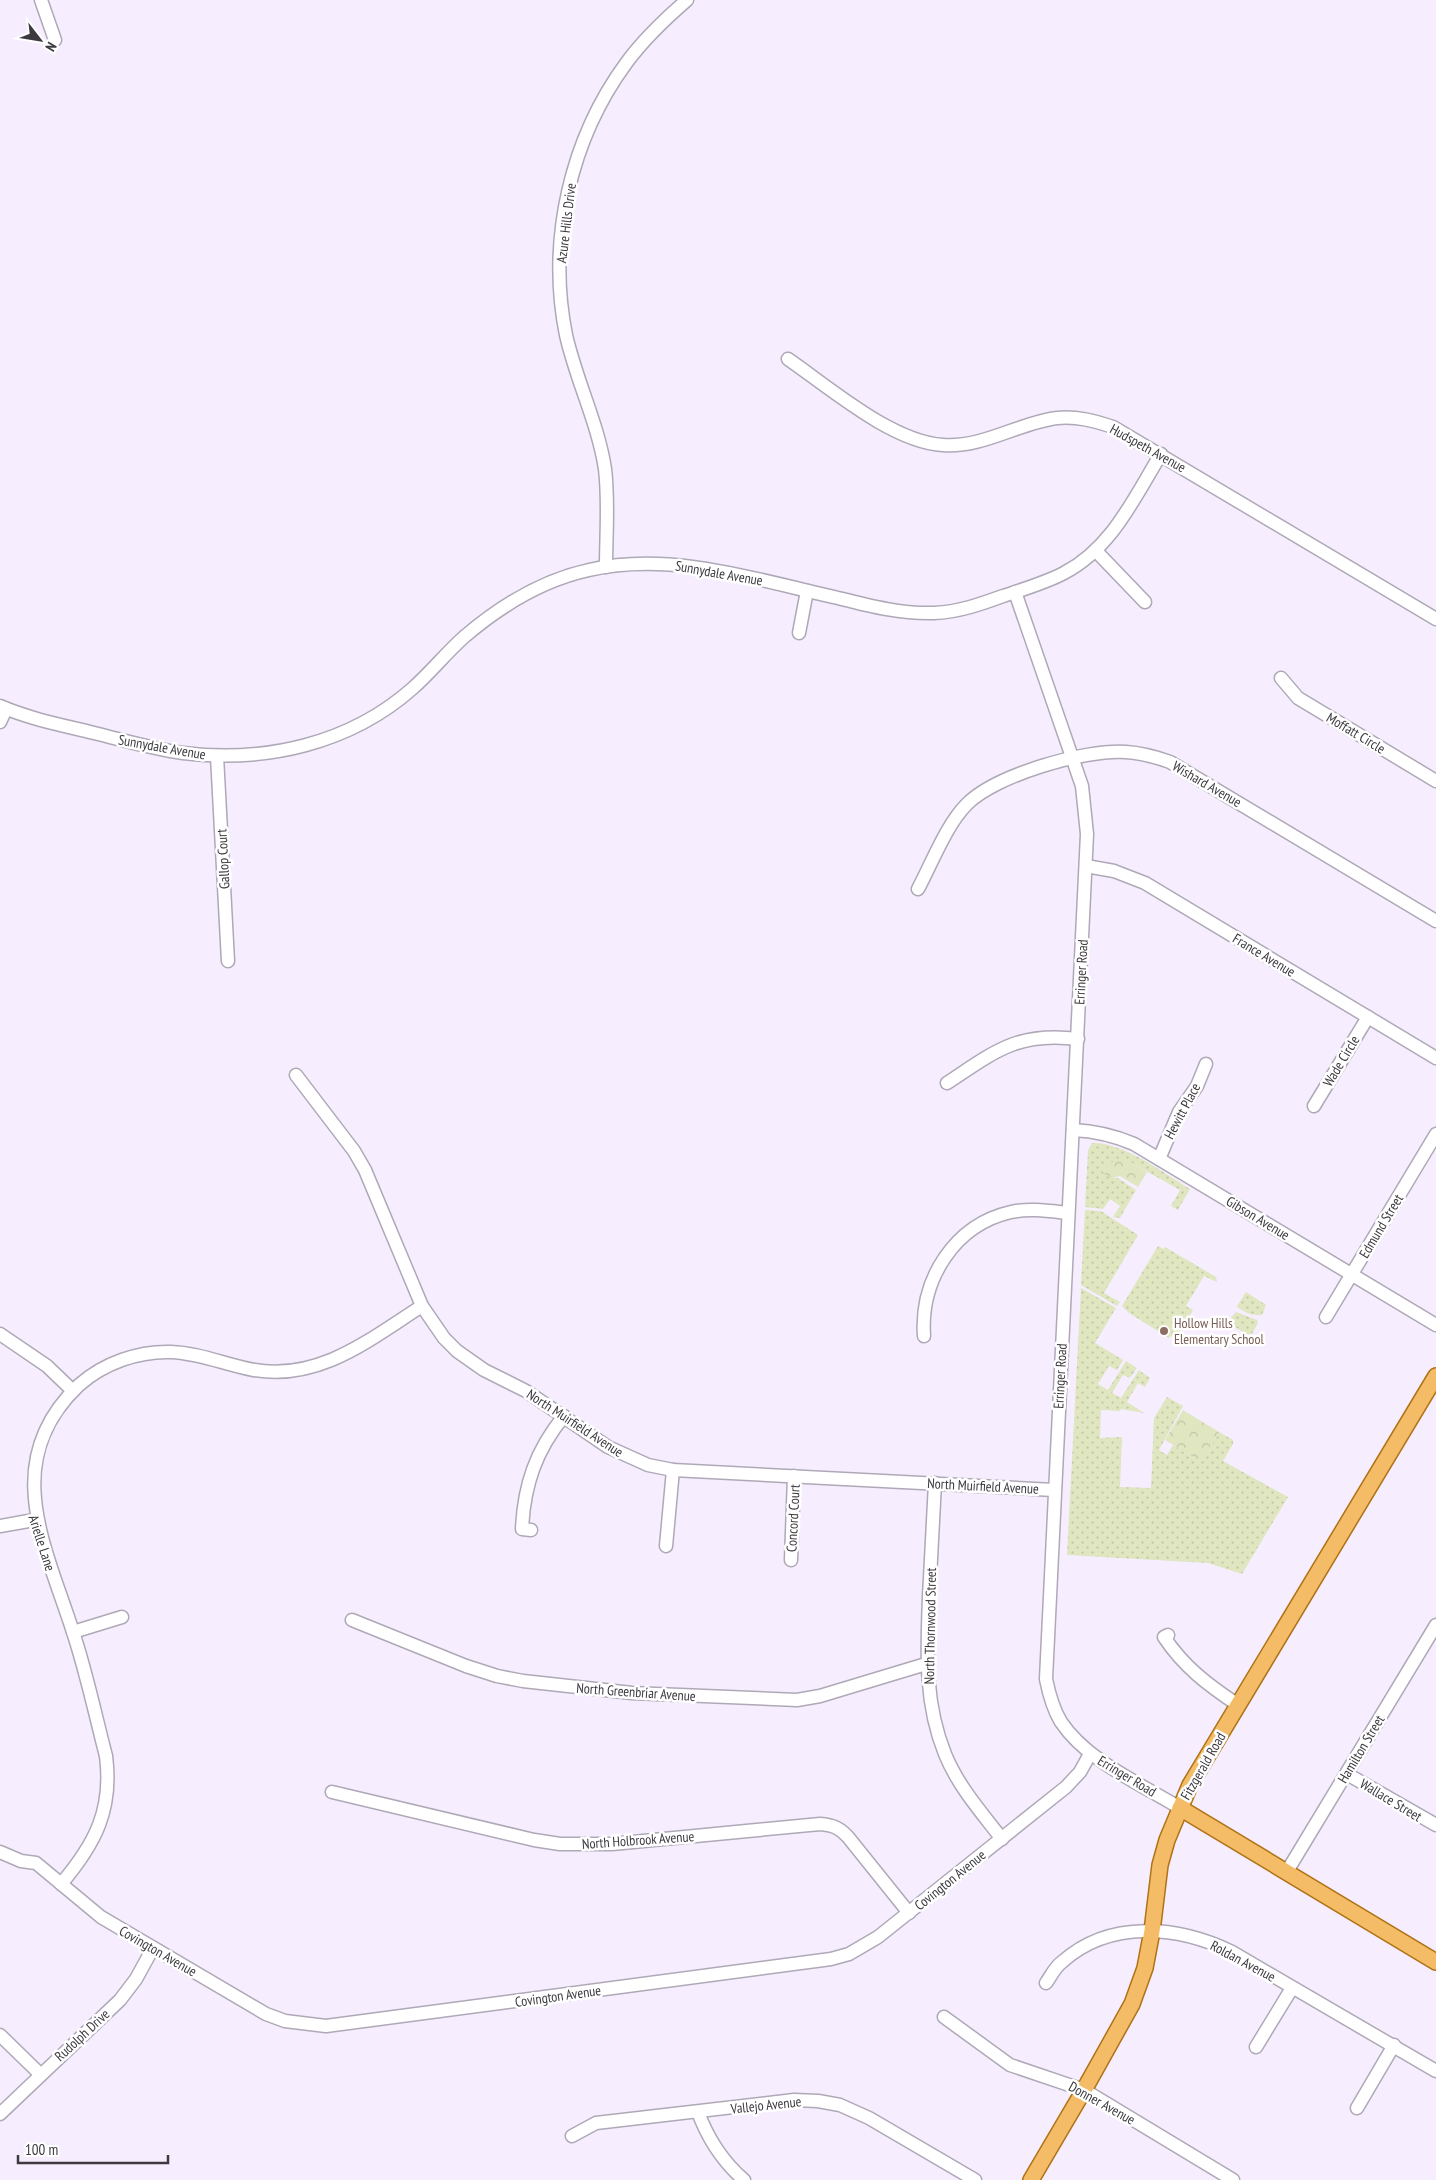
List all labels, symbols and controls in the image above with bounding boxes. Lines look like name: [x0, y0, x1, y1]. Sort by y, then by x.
north arrow: [15, 15, 65, 65]
text: N: [41, 39, 61, 55]
street label: Azure Hills Drive: [552, 182, 580, 264]
street label: Hudspeth Avenue: [1107, 420, 1189, 476]
street label: Sunnydale Avenue: [674, 556, 764, 590]
street label: Moffatt Circle: [1323, 708, 1389, 758]
street label: Sunnydale Avenue: [117, 730, 207, 764]
street label: Wishard Avenue: [1169, 757, 1245, 811]
street label: Gallop Court: [212, 828, 234, 890]
street label: France Avenue: [1229, 929, 1299, 981]
street label: Erringer Road: [1070, 939, 1092, 1005]
street label: Wade Circle: [1319, 1032, 1363, 1090]
street label: Hewitt Place: [1160, 1080, 1204, 1142]
street label: Edmund Street: [1355, 1191, 1407, 1261]
street label: Gibson Avenue: [1223, 1192, 1293, 1244]
place label: Hollow Hills Elementary School: [1174, 1314, 1264, 1348]
marker: Hollow Hills Elementary School: [1158, 1325, 1170, 1337]
street label: Erringer Road: [1049, 1343, 1071, 1409]
street label: North Muirfield Avenue: [523, 1385, 627, 1461]
street label: North Muirfield Avenue: [927, 1474, 1040, 1498]
street label: Concord Court: [782, 1483, 804, 1552]
street label: Arielle Lane: [25, 1513, 60, 1573]
street label: North Thornwood Street: [920, 1567, 940, 1685]
street label: North Greenbriar Avenue: [576, 1679, 696, 1705]
street label: Hamilton Street: [1334, 1711, 1388, 1786]
street label: Fitzgerald Road: [1176, 1729, 1230, 1803]
street label: Erringer Road: [1094, 1751, 1160, 1801]
street label: Wallace Street: [1357, 1774, 1425, 1826]
street label: North Holbrook Avenue: [581, 1827, 695, 1853]
street label: Covington Avenue: [911, 1846, 989, 1914]
street label: Covington Avenue: [116, 1922, 200, 1981]
street label: Roldan Avenue: [1207, 1936, 1279, 1986]
street label: Covington Avenue: [514, 1981, 602, 2011]
street label: Rudolph Drive: [51, 2005, 113, 2065]
street label: Donner Avenue: [1066, 2077, 1139, 2129]
street label: Vallejo Avenue: [729, 2092, 802, 2118]
scale bar: [18, 2132, 168, 2164]
text: 100 m: [25, 2140, 58, 2159]

